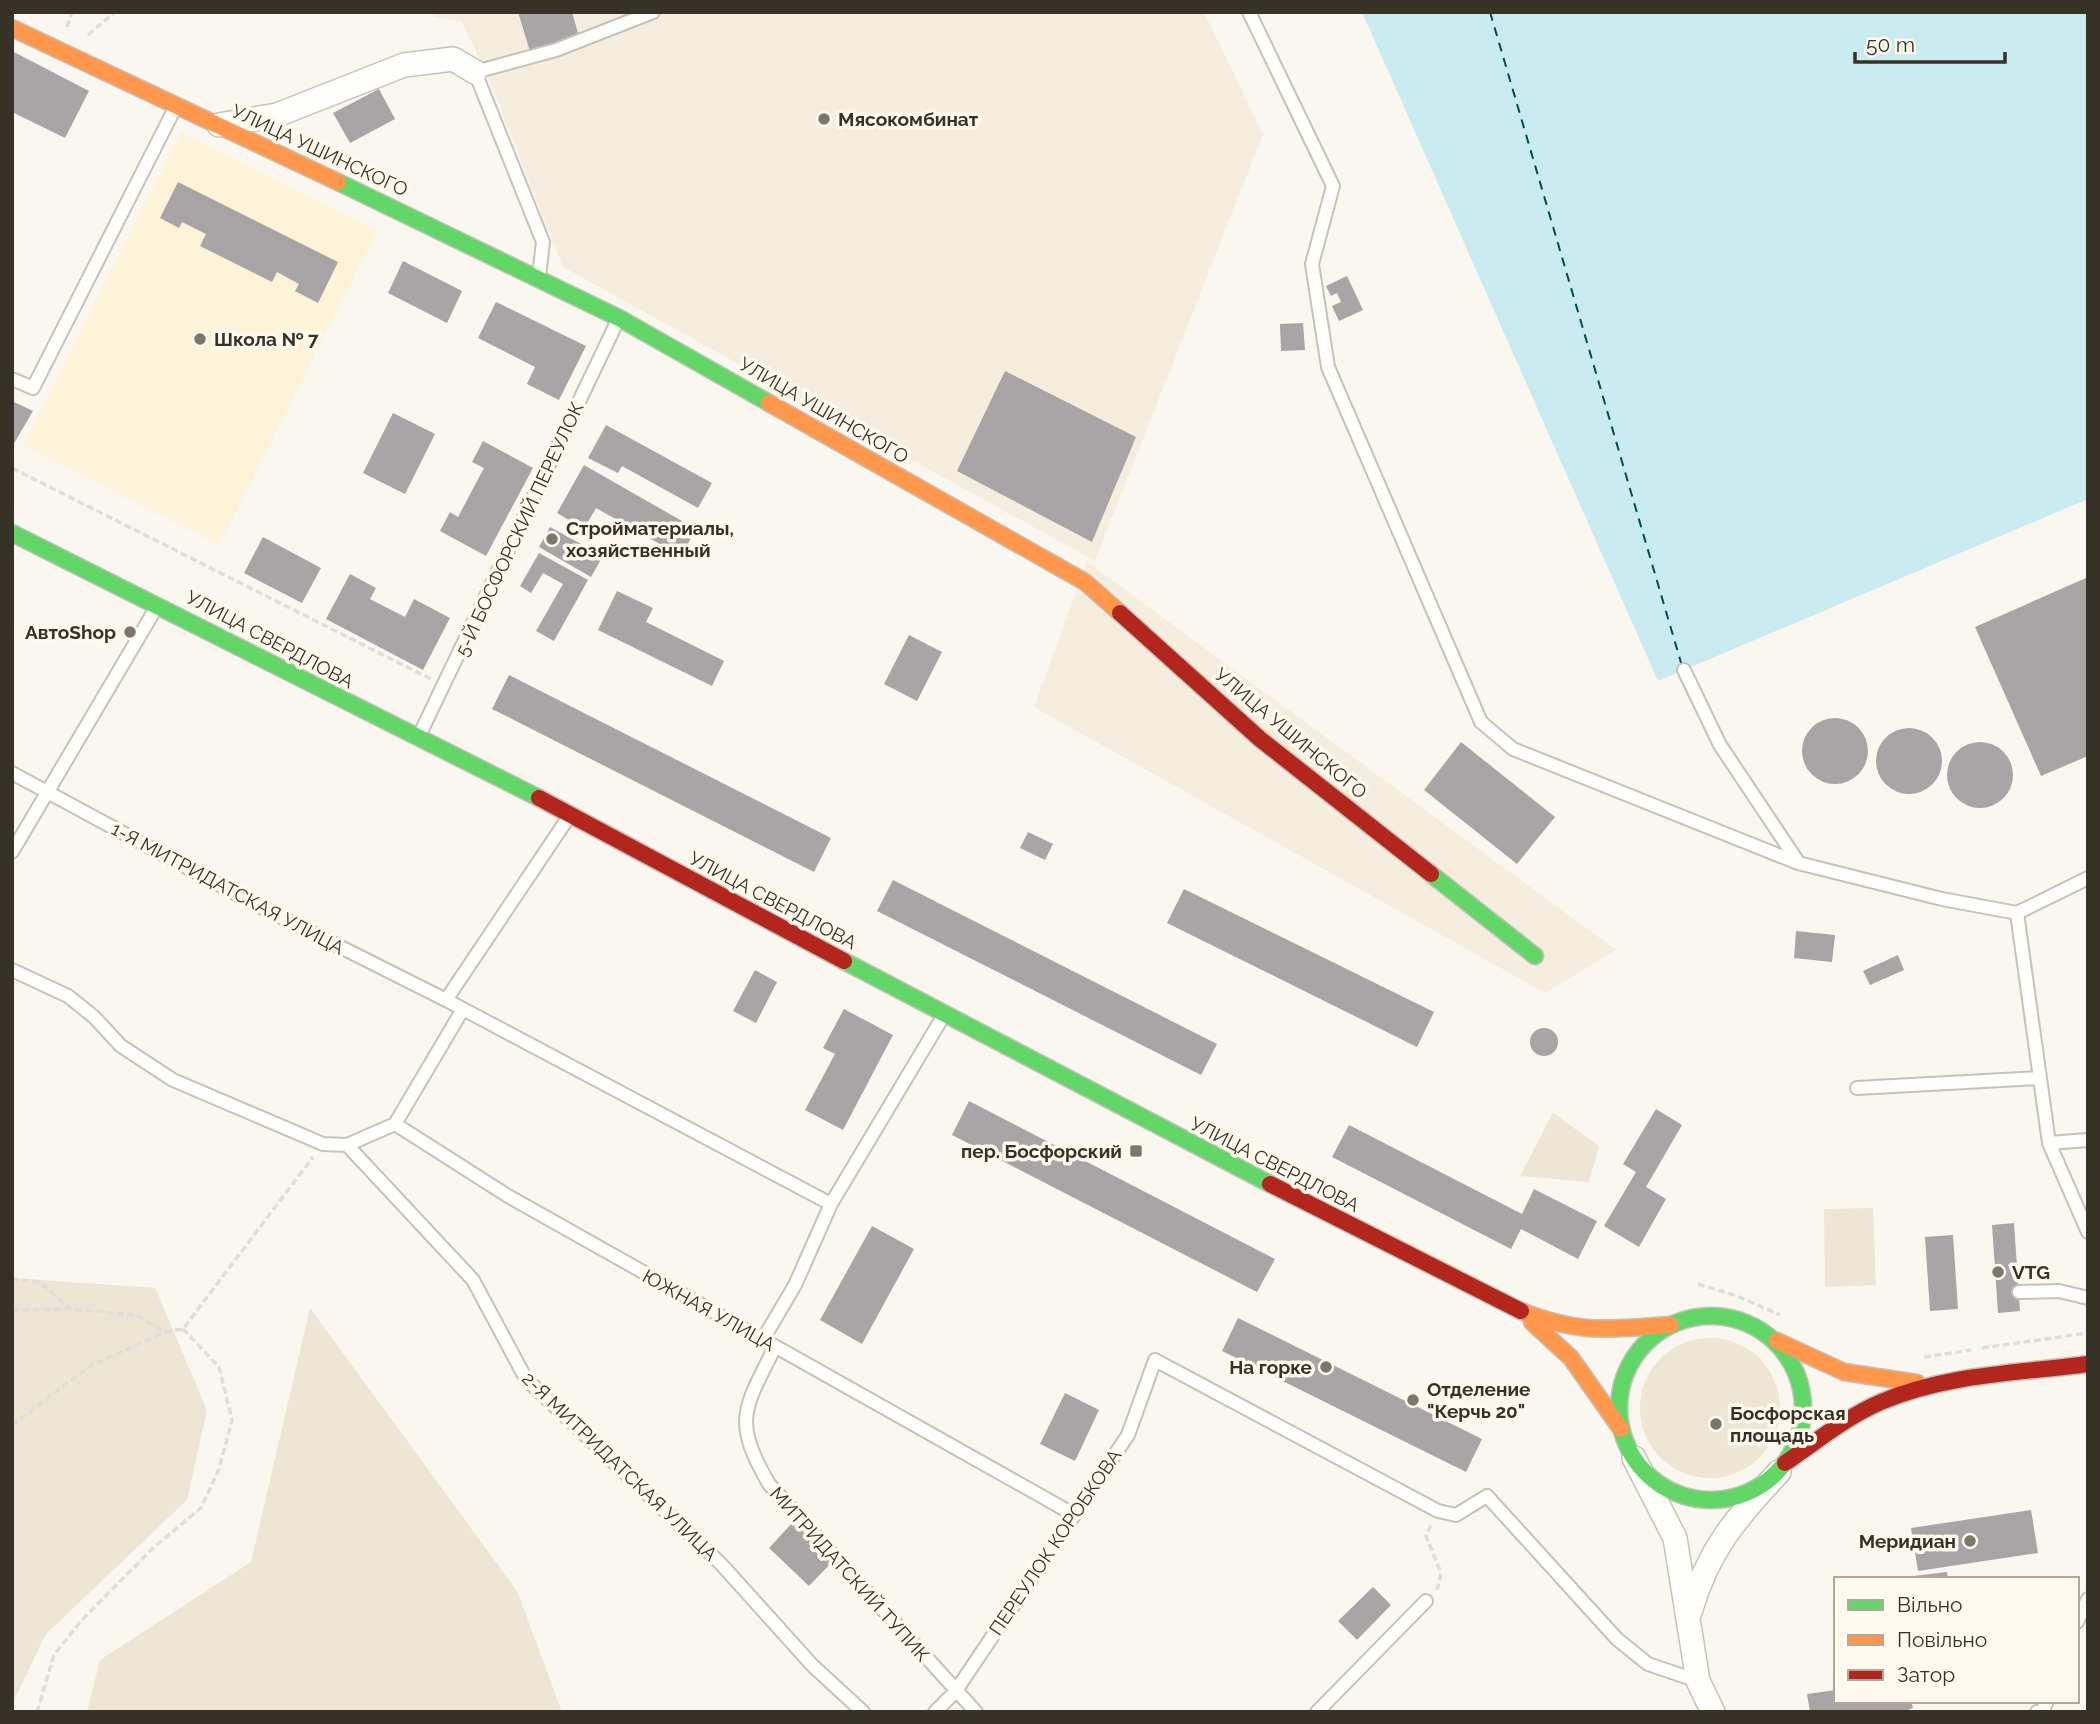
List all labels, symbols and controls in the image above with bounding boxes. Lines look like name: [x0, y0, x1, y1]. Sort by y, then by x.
scale bar: [1855, 21, 2006, 65]
text: 50 m: [1866, 32, 1915, 57]
street label: УЛИЦА УШИНСКОГО: [228, 99, 412, 201]
place label: Мясокомбинат: [838, 108, 979, 130]
marker: Мясокомбинат: [816, 111, 832, 127]
place label: Школа № 7: [214, 328, 319, 350]
marker: Школа № 7: [192, 331, 208, 347]
street label: УЛИЦА УШИНСКОГО: [735, 353, 913, 467]
street label: 5-Й БОСФОРСКИЙ ПЕРЕУЛОК: [450, 398, 588, 660]
place label: Стройматериалы, хозяйственный: [566, 517, 734, 561]
marker: Стройматериалы, хозяйственный: [544, 531, 560, 547]
street label: УЛИЦА СВЕРДЛОВА: [183, 586, 358, 693]
place label: АвтоShop: [25, 621, 116, 643]
marker: АвтоShop: [122, 624, 138, 640]
street label: УЛИЦА УШИНСКОГО: [1210, 663, 1372, 803]
street label: 1-Я МИТРИДАТСКАЯ УЛИЦА: [108, 817, 348, 959]
street label: УЛИЦА СВЕРДЛОВА: [686, 847, 861, 954]
street label: УЛИЦА СВЕРДЛОВА: [1187, 1112, 1363, 1216]
place label: пер. Босфорский: [961, 1140, 1122, 1162]
marker: пер. Босфорский: [1128, 1143, 1144, 1159]
place label: VTG: [2012, 1261, 2050, 1283]
marker: VTG: [1990, 1264, 2006, 1280]
street label: ЮЖНАЯ УЛИЦА: [639, 1265, 779, 1356]
place label: На горке: [1229, 1356, 1312, 1378]
marker: На горке: [1318, 1359, 1334, 1375]
street label: 2-Я МИТРИДАТСКАЯ УЛИЦА: [518, 1367, 722, 1565]
place label: Отделение "Керчь 20": [1427, 1378, 1530, 1422]
marker: Отделение "Керчь 20": [1405, 1392, 1421, 1408]
place label: Босфорская площадь: [1730, 1402, 1846, 1446]
marker: Босфорская площадь: [1708, 1416, 1724, 1432]
street label: ПЕРЕУЛОК КОРОБКОВА: [984, 1445, 1126, 1639]
street label: МИТРИДАТСКИЙ ТУПИК: [766, 1482, 934, 1666]
place label: Меридиан: [1859, 1530, 1956, 1552]
marker: Меридиан: [1962, 1533, 1978, 1549]
legend: [1834, 1577, 2079, 1703]
text: Вільно: [1897, 1592, 1963, 1617]
text: Повільно: [1897, 1627, 1987, 1652]
text: Затор: [1897, 1662, 1955, 1687]

